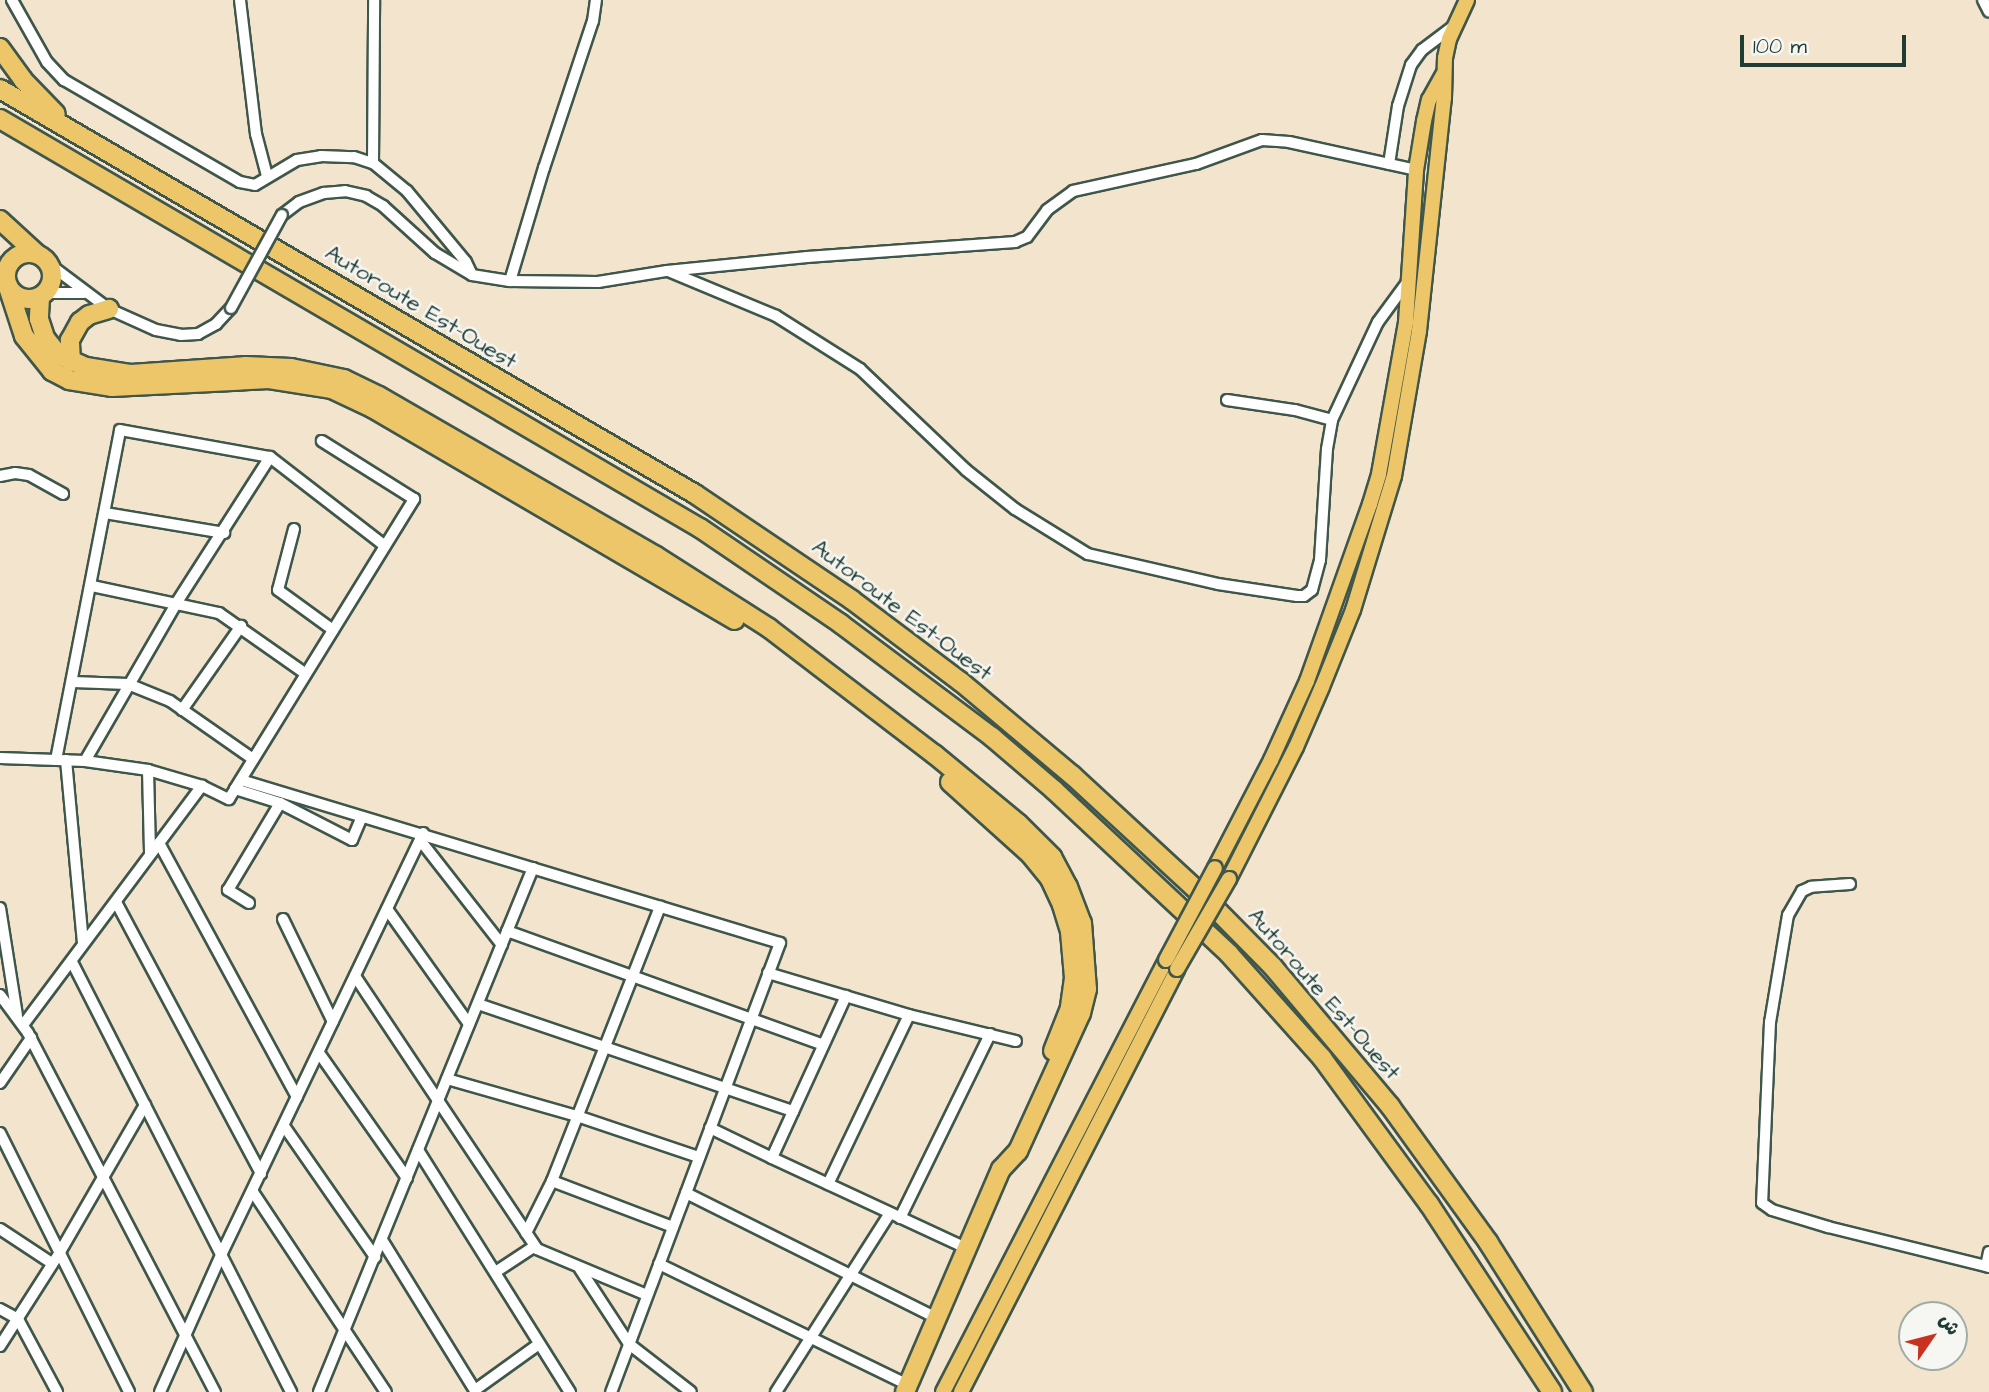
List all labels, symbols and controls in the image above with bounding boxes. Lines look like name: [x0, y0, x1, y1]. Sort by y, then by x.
scale bar: [1744, 21, 1910, 65]
text: 100 m: [1753, 32, 1807, 61]
street label: Autoroute Est-Ouest: [320, 239, 522, 375]
street label: Autoroute Est-Ouest: [806, 533, 998, 687]
street label: Autoroute Est-Ouest: [1242, 902, 1406, 1086]
north arrow: [1898, 1301, 1968, 1371]
text: ش: [1932, 1309, 1966, 1341]

